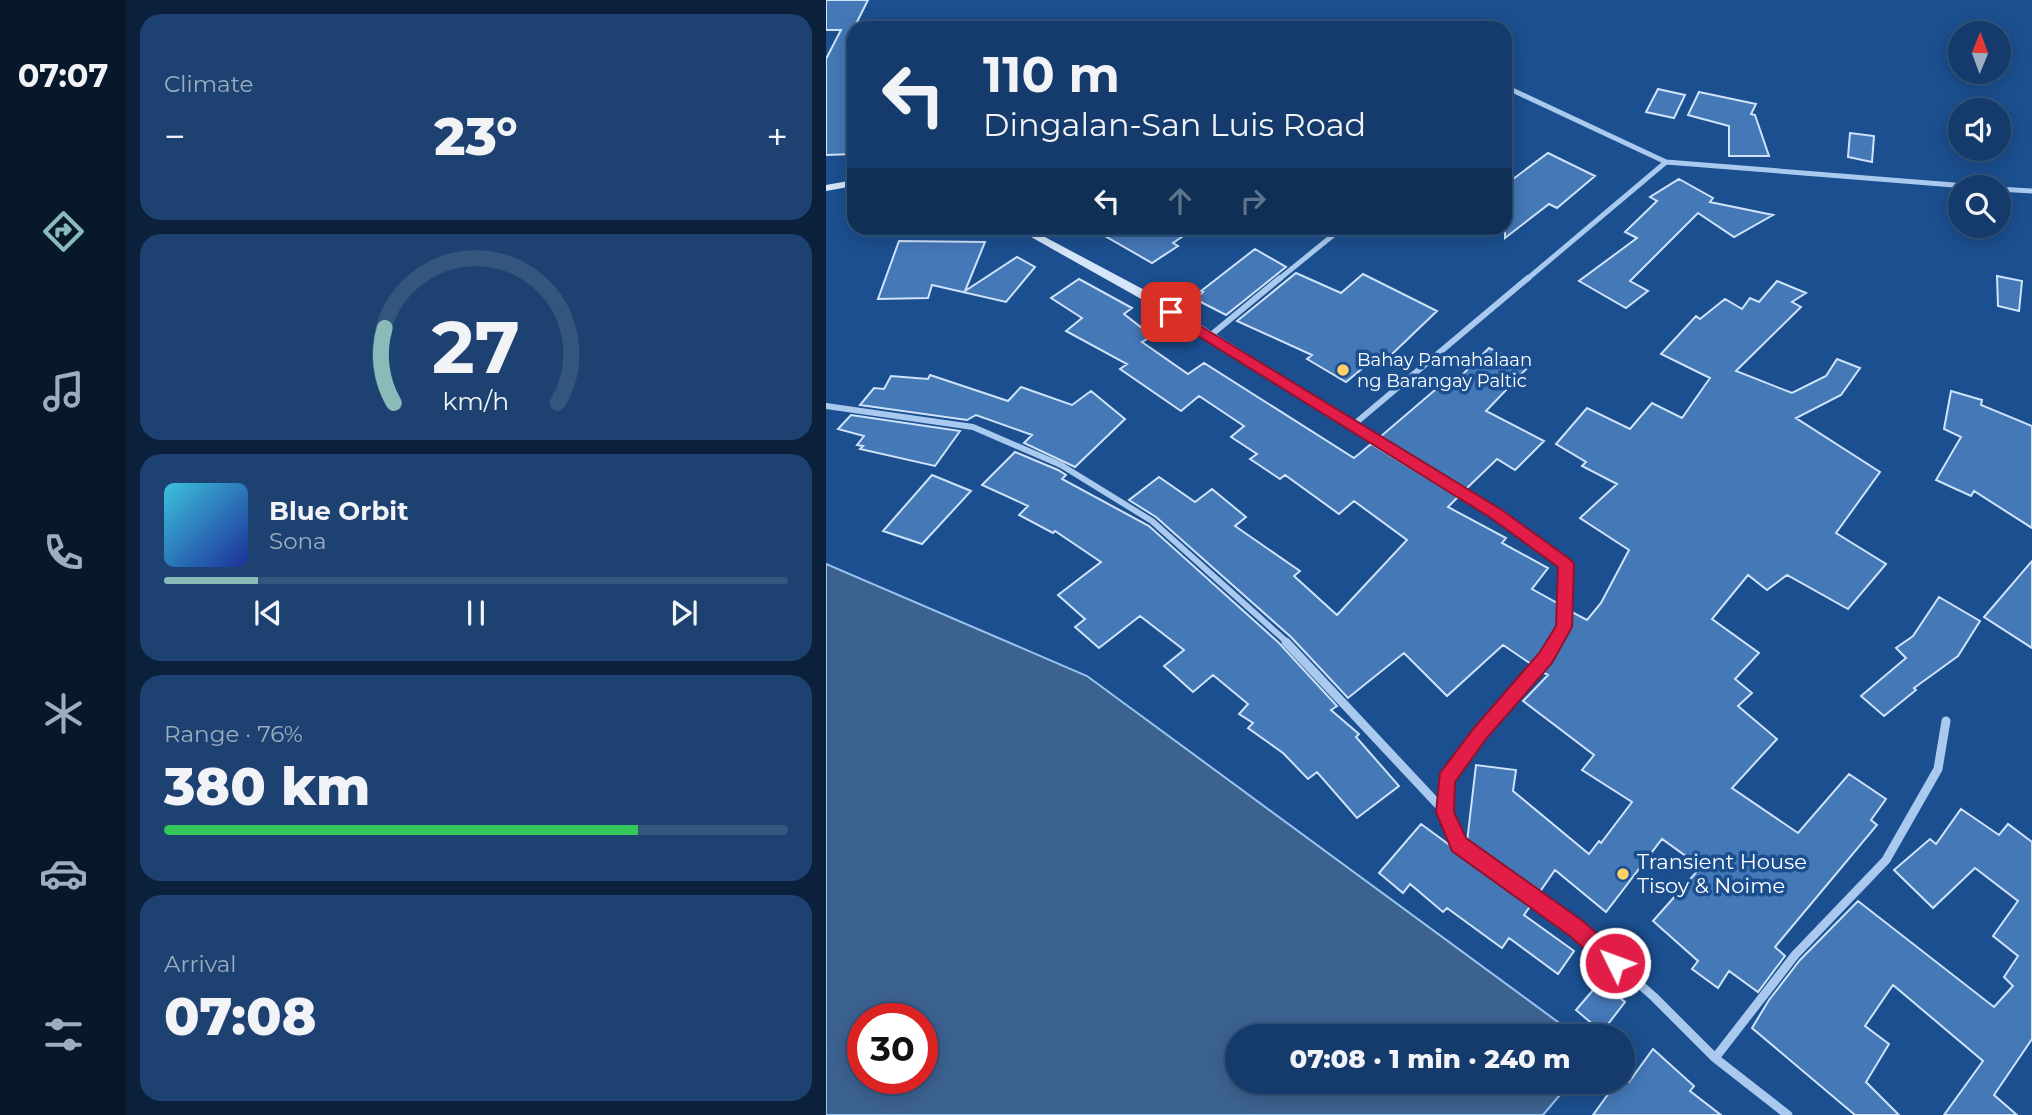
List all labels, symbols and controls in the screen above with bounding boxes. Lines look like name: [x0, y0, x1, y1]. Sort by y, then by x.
north arrow: [1948, 21, 2011, 84]
map controls: [1948, 21, 2011, 238]
text: 110 m: [983, 45, 1120, 104]
icon: left: [868, 49, 959, 140]
text: 07:07: [18, 56, 108, 95]
text: Climate: [164, 70, 253, 98]
button: sound: [1948, 98, 2011, 161]
text: 23°: [434, 105, 518, 168]
text: Dingalan-San Luis Road: [983, 105, 1366, 144]
text: −: [164, 113, 186, 160]
text: +: [766, 113, 788, 160]
button: search: [1948, 175, 2011, 238]
icon: left: [1088, 182, 1126, 220]
icon: ahead: [1161, 182, 1199, 220]
icon: right: [1234, 182, 1272, 220]
icon: directions: [39, 207, 88, 256]
pin: [1141, 282, 1201, 342]
icon: arrive: [1152, 293, 1190, 331]
text: 27: [432, 304, 520, 392]
place label: Bahay Pamahalaan ng Barangay Paltic: [1357, 349, 1532, 392]
marker: Bahay Pamahalaan ng Barangay Paltic: [1335, 362, 1351, 378]
icon: music: [39, 367, 88, 416]
text: km/h: [443, 386, 509, 416]
text: Blue Orbit: [269, 495, 408, 527]
text: Sona: [269, 527, 327, 555]
icon: phone: [39, 528, 88, 577]
icon: previous: [249, 594, 287, 632]
icon: pause: [457, 594, 495, 632]
icon: next: [665, 594, 703, 632]
icon: climate: [39, 689, 88, 738]
text: Range · 76%: [164, 720, 303, 748]
text: 380 km: [164, 755, 370, 818]
icon: car: [39, 849, 88, 898]
place label: Transient House Tisoy & Noime: [1637, 849, 1807, 898]
marker: Transient House Tisoy & Noime: [1615, 866, 1631, 882]
position arrow: [1578, 926, 1652, 1000]
text: Arrival: [164, 950, 237, 978]
text: 07:08: [164, 985, 316, 1048]
speed limit sign: 30: [847, 1003, 938, 1094]
icon: filters: [39, 1010, 88, 1059]
text: 07:08 · 1 min · 240 m: [1290, 1043, 1570, 1075]

